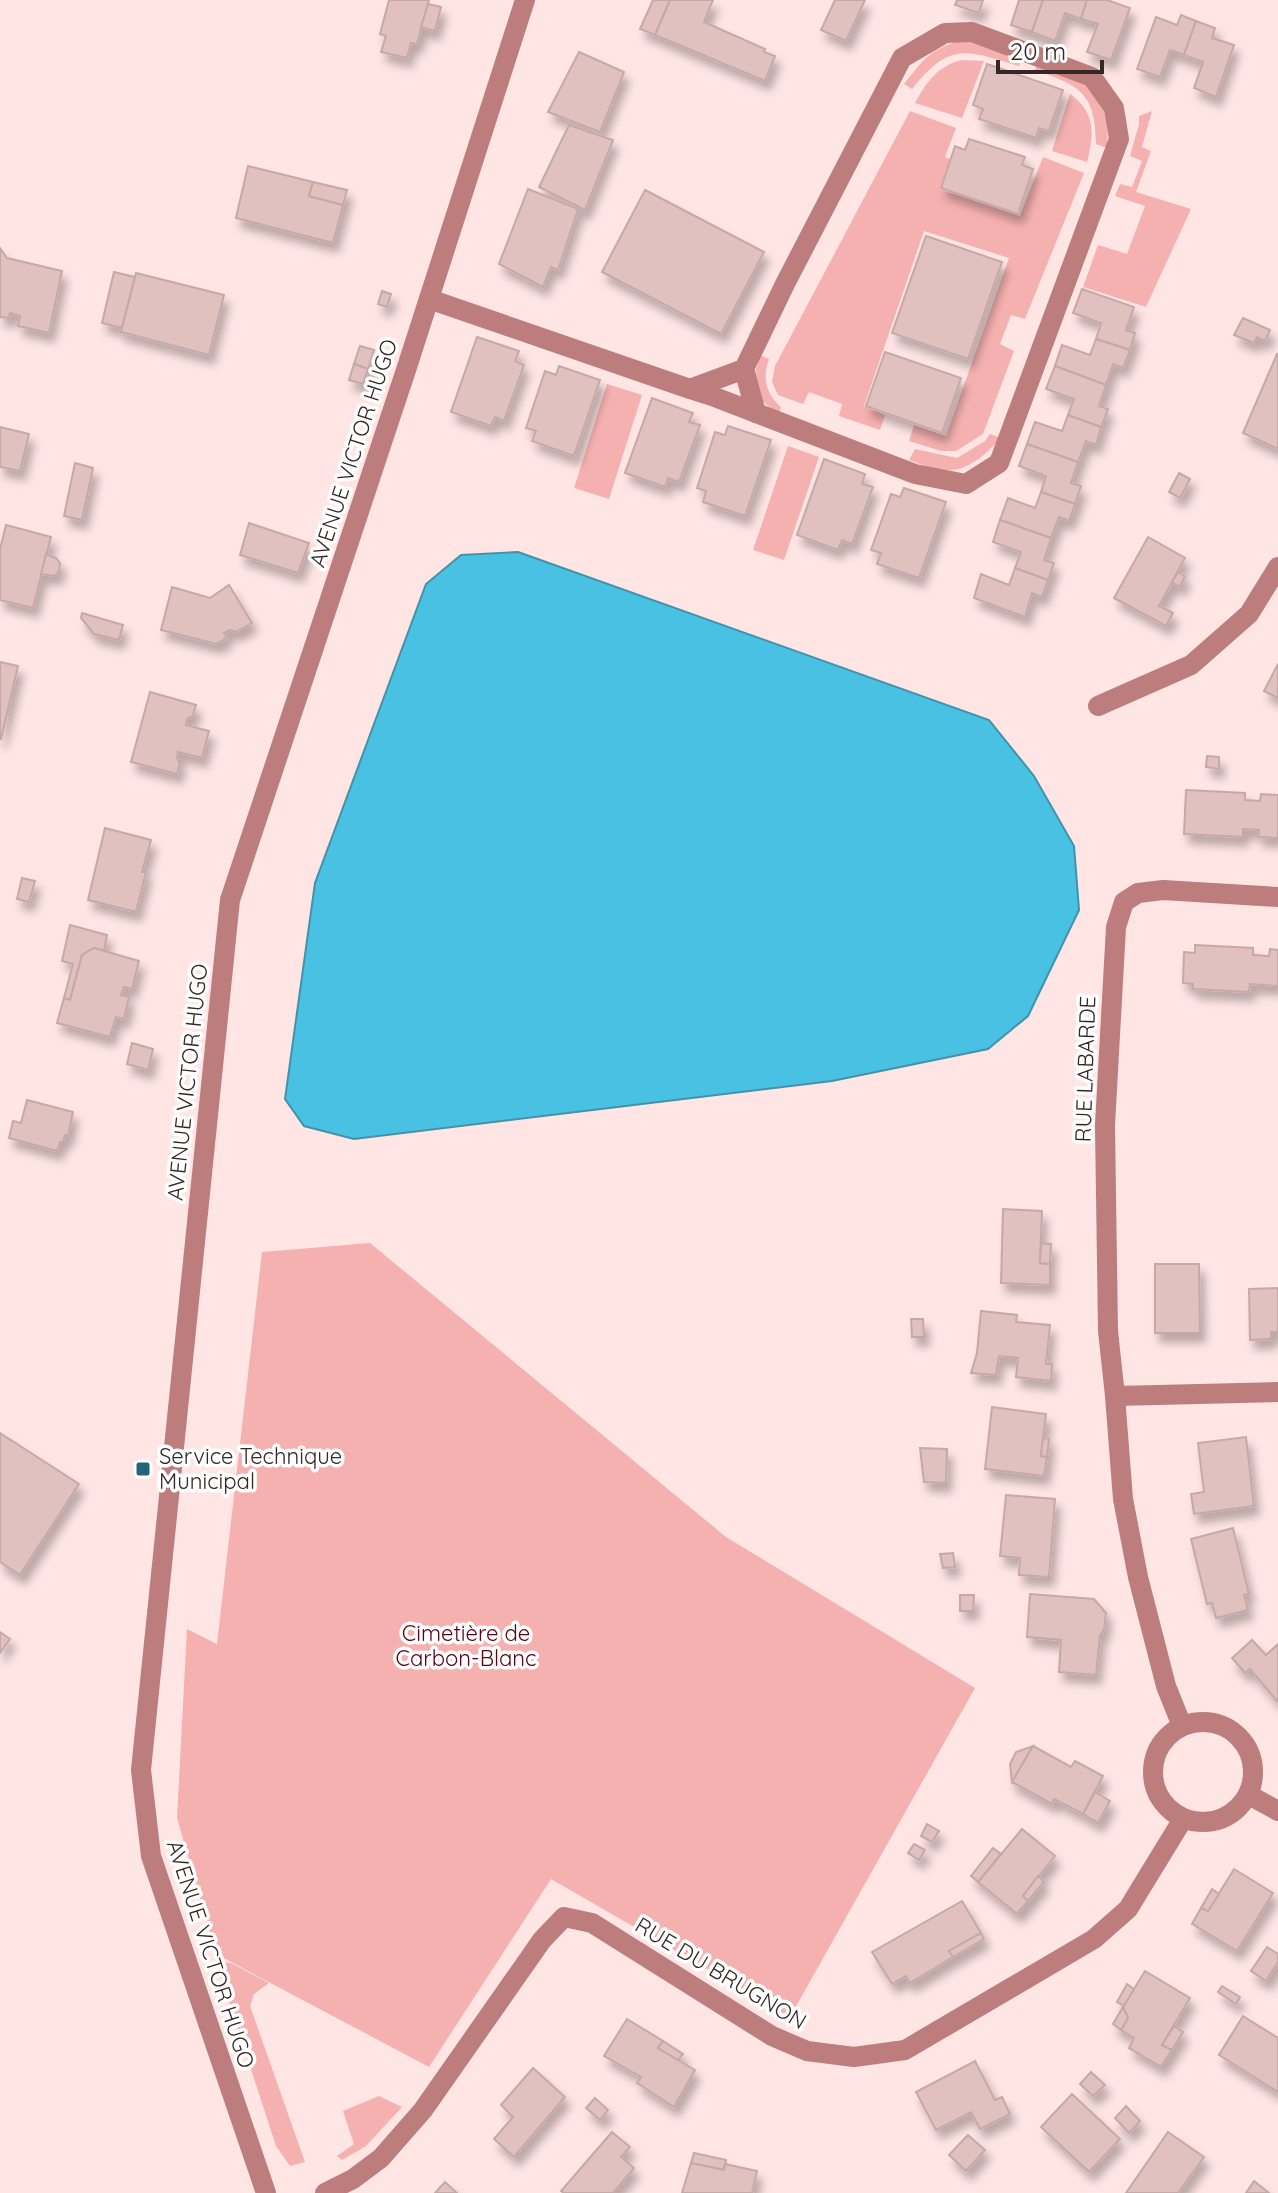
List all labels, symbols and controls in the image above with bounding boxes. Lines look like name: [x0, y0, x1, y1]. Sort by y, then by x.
scale bar: [998, 24, 1102, 74]
text: 20 m: [1010, 36, 1066, 66]
street label: AVENUE VICTOR HUGO: [303, 335, 403, 571]
street label: AVENUE VICTOR HUGO: [161, 962, 213, 1202]
street label: RUE LABARDE: [1068, 995, 1102, 1143]
place label: Service Technique Municipal: [159, 1442, 342, 1495]
marker: Service Technique Municipal: [134, 1460, 152, 1478]
park label: Cimetière de Carbon-Blanc: [396, 1619, 536, 1672]
street label: AVENUE VICTOR HUGO: [161, 1836, 261, 2072]
street label: RUE DU BRUGNON: [630, 1911, 812, 2035]

